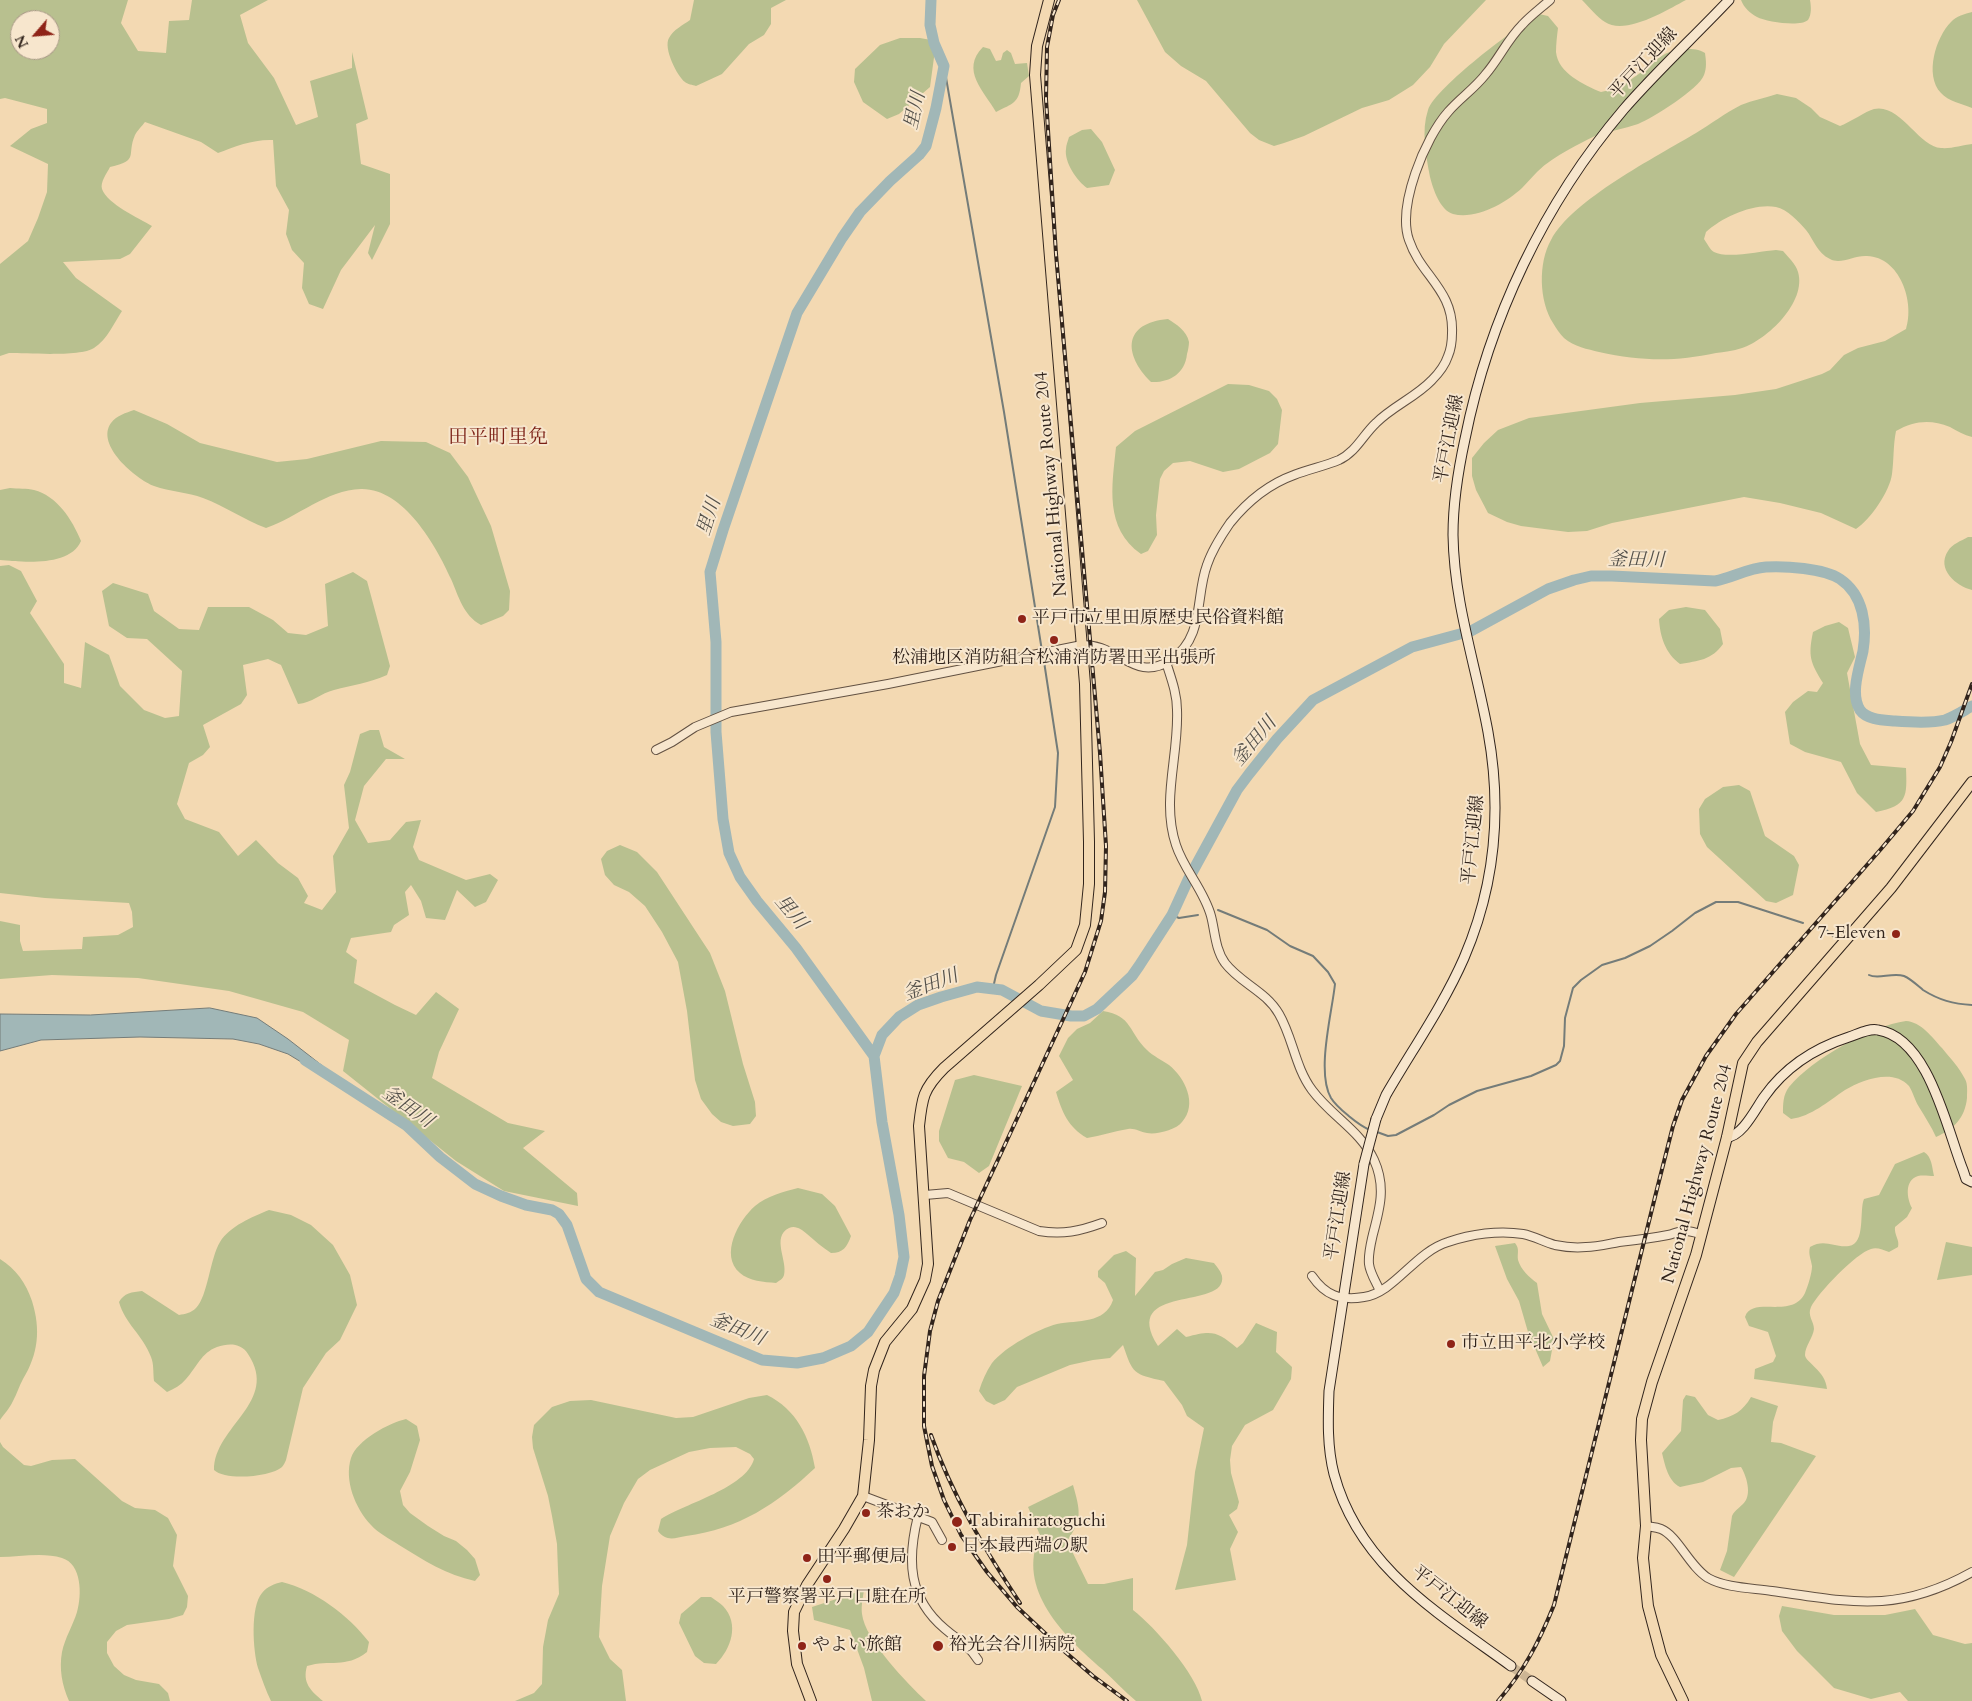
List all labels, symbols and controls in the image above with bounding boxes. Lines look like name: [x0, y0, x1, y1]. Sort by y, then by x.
north arrow: [10, 10, 60, 60]
street label: 平戸江迎線: [1605, 24, 1683, 104]
text: N: [11, 32, 33, 51]
water label: 里川: [901, 90, 931, 132]
street label: National Highway Route 204: [1031, 370, 1073, 598]
street label: 平戸江迎線: [1431, 393, 1469, 485]
district label: 田平町里免: [448, 426, 548, 450]
water label: 里川: [693, 495, 727, 539]
water label: 釜田川: [1607, 549, 1665, 573]
place label: 平戸市立里田原歴史民俗資料館: [1032, 608, 1284, 630]
marker: 平戸市立里田原歴史民俗資料館: [1016, 613, 1028, 625]
marker: 松浦地区消防組合松浦消防署田平出張所: [1048, 634, 1060, 646]
place label: 松浦地区消防組合松浦消防署田平出張所: [892, 648, 1216, 670]
water label: 釜田川: [1228, 713, 1282, 771]
street label: 平戸江迎線: [1459, 794, 1489, 886]
water label: 里川: [769, 891, 811, 935]
place label: 7-Eleven: [1817, 923, 1886, 945]
marker: 7-Eleven: [1890, 928, 1902, 940]
water label: 釜田川: [900, 965, 962, 1007]
street label: National Highway Route 204: [1658, 1062, 1738, 1286]
water label: 釜田川: [377, 1082, 437, 1134]
street label: 平戸江迎線: [1321, 1170, 1357, 1262]
water label: 釜田川: [706, 1309, 768, 1351]
place label: 市立田平北小学校: [1461, 1333, 1605, 1355]
marker: 市立田平北小学校: [1445, 1338, 1457, 1350]
place label: 茶おか: [876, 1502, 930, 1524]
marker: 茶おか: [860, 1507, 872, 1519]
place label: Tabirahiratoguchi: [968, 1511, 1106, 1533]
marker: Tabirahiratoguchi: [950, 1515, 964, 1529]
place label: 日本最西端の駅: [962, 1536, 1088, 1558]
marker: 日本最西端の駅: [946, 1541, 958, 1553]
place label: 田平郵便局: [817, 1547, 907, 1569]
marker: 田平郵便局: [801, 1552, 813, 1564]
street label: 平戸江迎線: [1407, 1562, 1491, 1634]
marker: 平戸警察署平戸口駐在所: [821, 1573, 833, 1585]
place label: 平戸警察署平戸口駐在所: [728, 1587, 926, 1609]
place label: やよい旅館: [812, 1635, 902, 1657]
place label: 裕光会谷川病院: [949, 1635, 1075, 1657]
marker: 裕光会谷川病院: [931, 1639, 945, 1653]
marker: やよい旅館: [796, 1640, 808, 1652]

